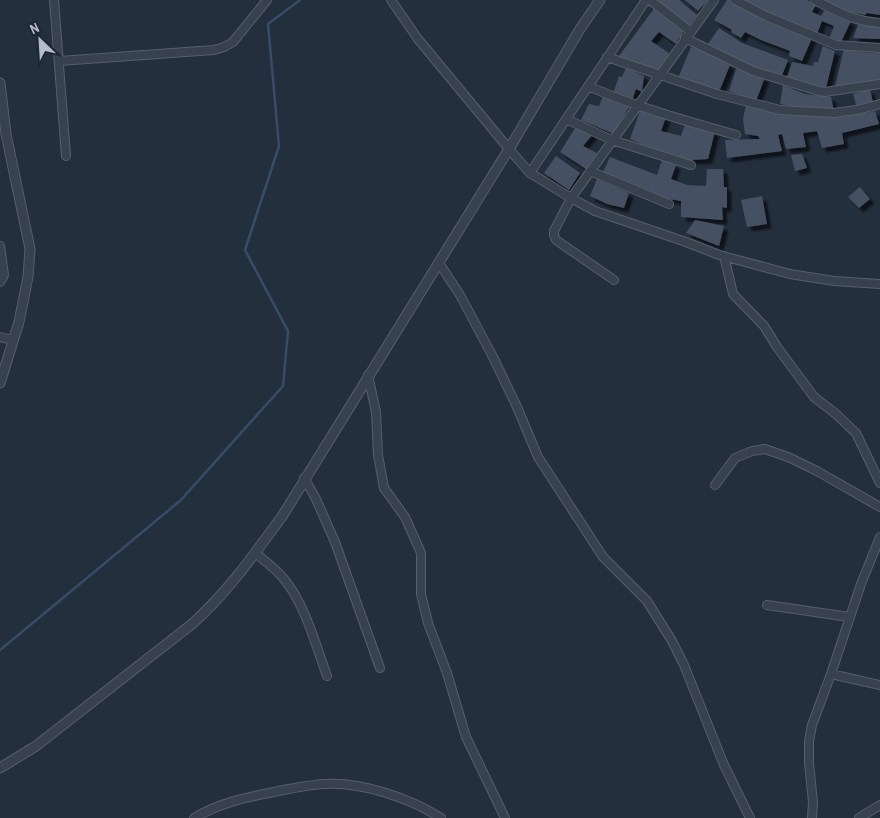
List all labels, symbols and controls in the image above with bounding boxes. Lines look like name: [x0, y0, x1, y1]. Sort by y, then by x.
north arrow: [15, 15, 65, 65]
text: N: [27, 18, 42, 38]

